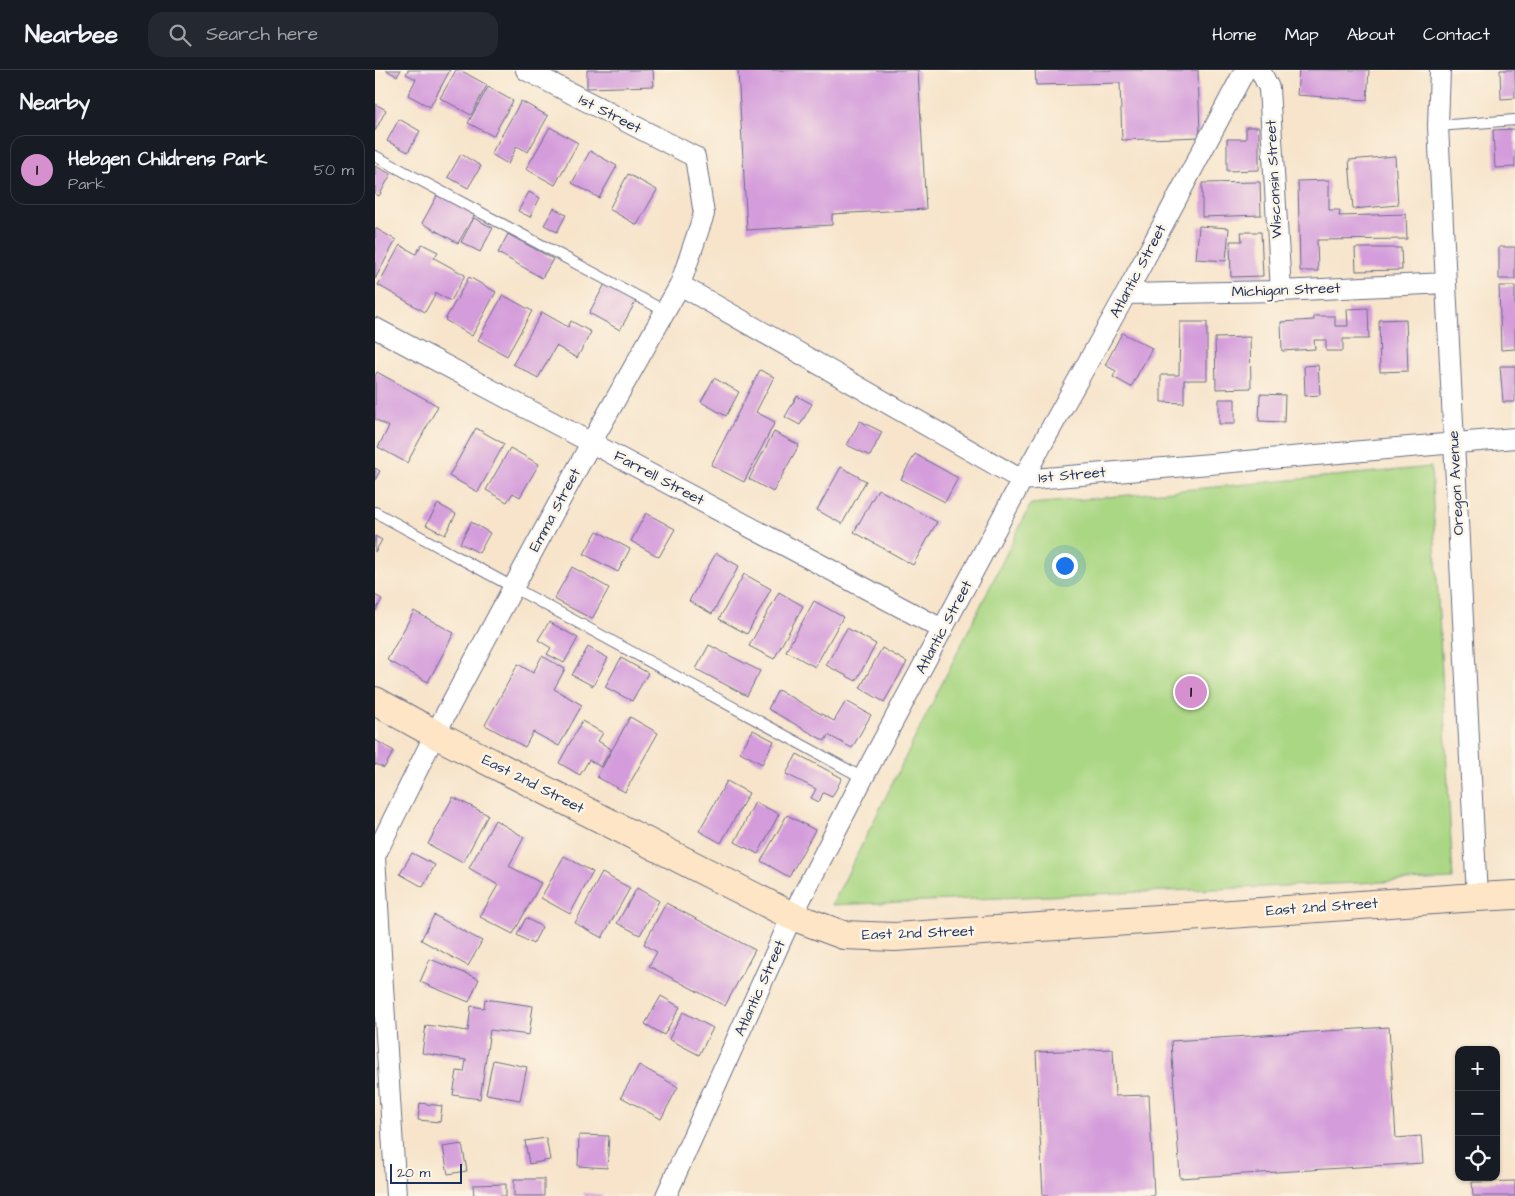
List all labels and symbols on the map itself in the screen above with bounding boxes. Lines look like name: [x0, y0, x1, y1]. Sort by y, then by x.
street label: 1st Street: [575, 89, 645, 139]
street label: Wisconsin Street: [1260, 119, 1288, 239]
street label: Atlantic Street: [1104, 220, 1172, 322]
street label: Michigan Street: [1231, 278, 1341, 303]
street label: Oregon Avenue: [1443, 430, 1470, 536]
street label: Farrell Street: [610, 445, 708, 511]
street label: 1st Street: [1037, 462, 1107, 488]
street label: Emma Street: [524, 464, 586, 556]
your location: [1052, 553, 1078, 579]
street label: Atlantic Street: [910, 576, 978, 678]
pin: 1: [1175, 673, 1207, 711]
street label: East 2nd Street: [478, 749, 588, 819]
street label: East 2nd Street: [1265, 893, 1379, 921]
street label: East 2nd Street: [862, 921, 974, 945]
street label: Atlantic Street: [729, 937, 791, 1039]
scale bar: [390, 1161, 463, 1184]

